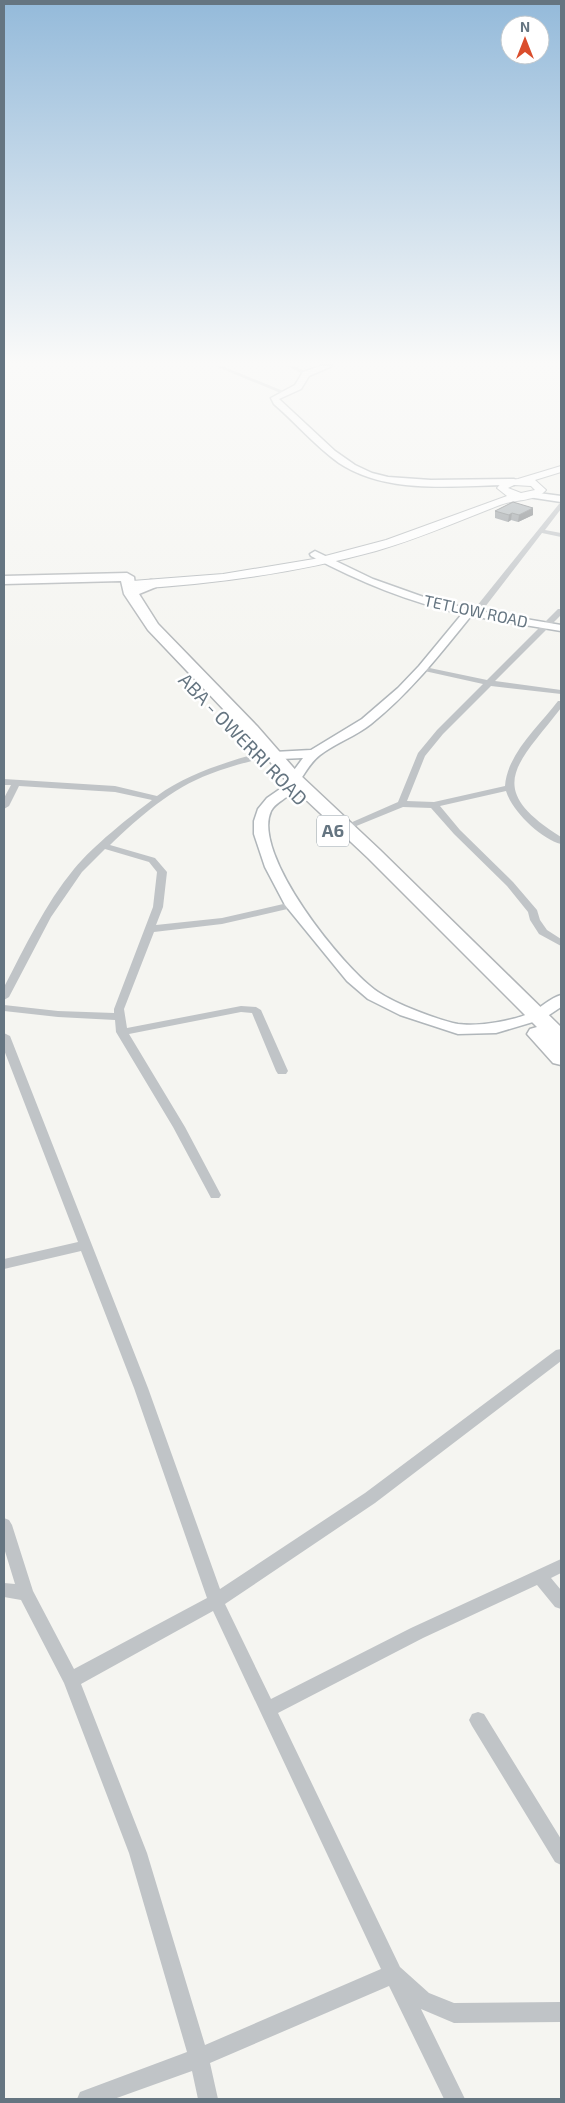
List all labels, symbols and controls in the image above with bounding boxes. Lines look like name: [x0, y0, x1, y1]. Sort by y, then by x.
north arrow: [500, 15, 550, 65]
text: N: [520, 18, 530, 35]
street label: TETLOW ROAD: [422, 590, 530, 631]
street label: ABA - OWERRI ROAD: [174, 668, 312, 810]
road number: A6: [317, 816, 349, 846]

